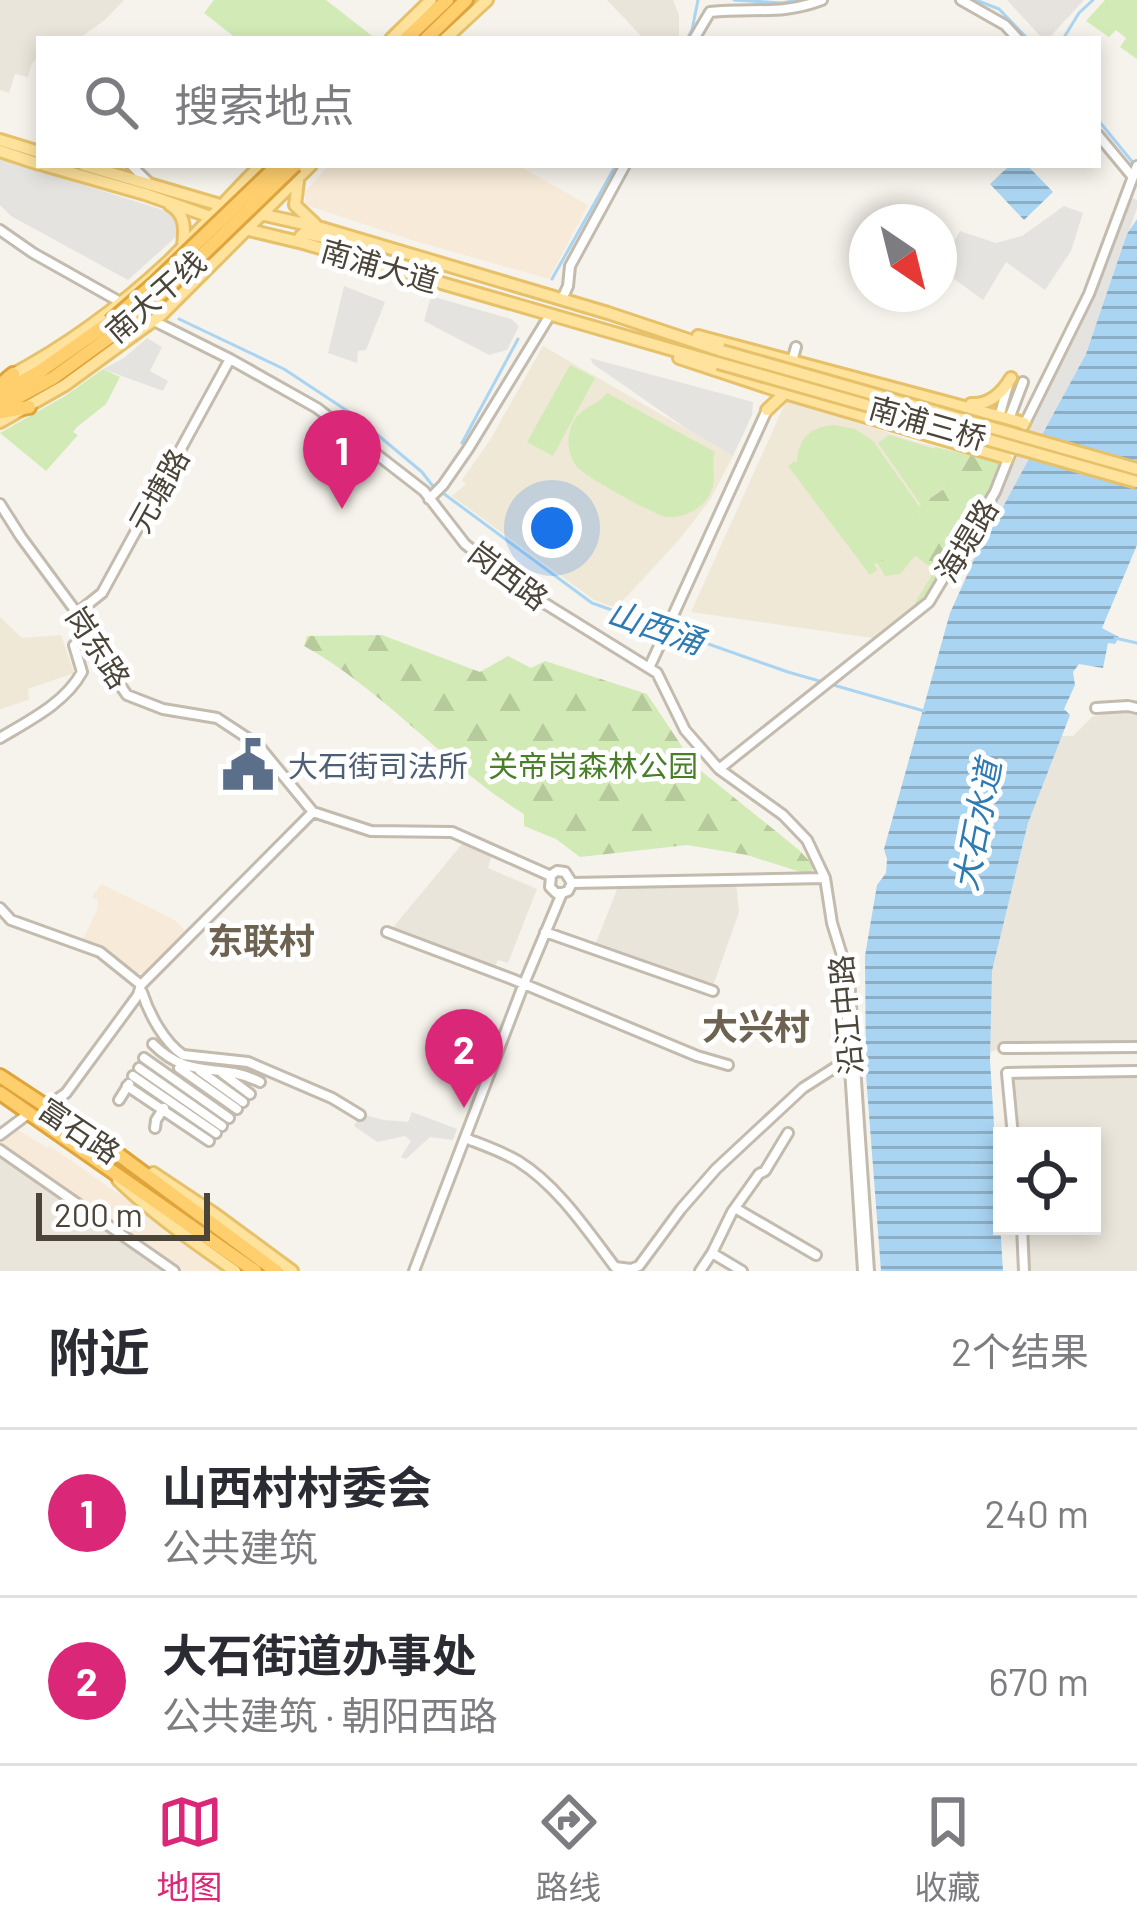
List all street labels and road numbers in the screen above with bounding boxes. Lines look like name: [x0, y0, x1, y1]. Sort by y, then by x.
street label: 南浦大道: [317, 231, 443, 299]
street label: 南大干线: [98, 243, 212, 349]
street label: 南浦三桥: [865, 388, 991, 456]
street label: 元塘路: [120, 442, 196, 538]
street label: 海堤路: [927, 492, 1005, 588]
street label: 岗西路: [462, 534, 556, 616]
street label: 岗东路: [59, 599, 139, 695]
street label: 沿江中路: [822, 954, 868, 1076]
street label: 富石路: [33, 1090, 127, 1170]

